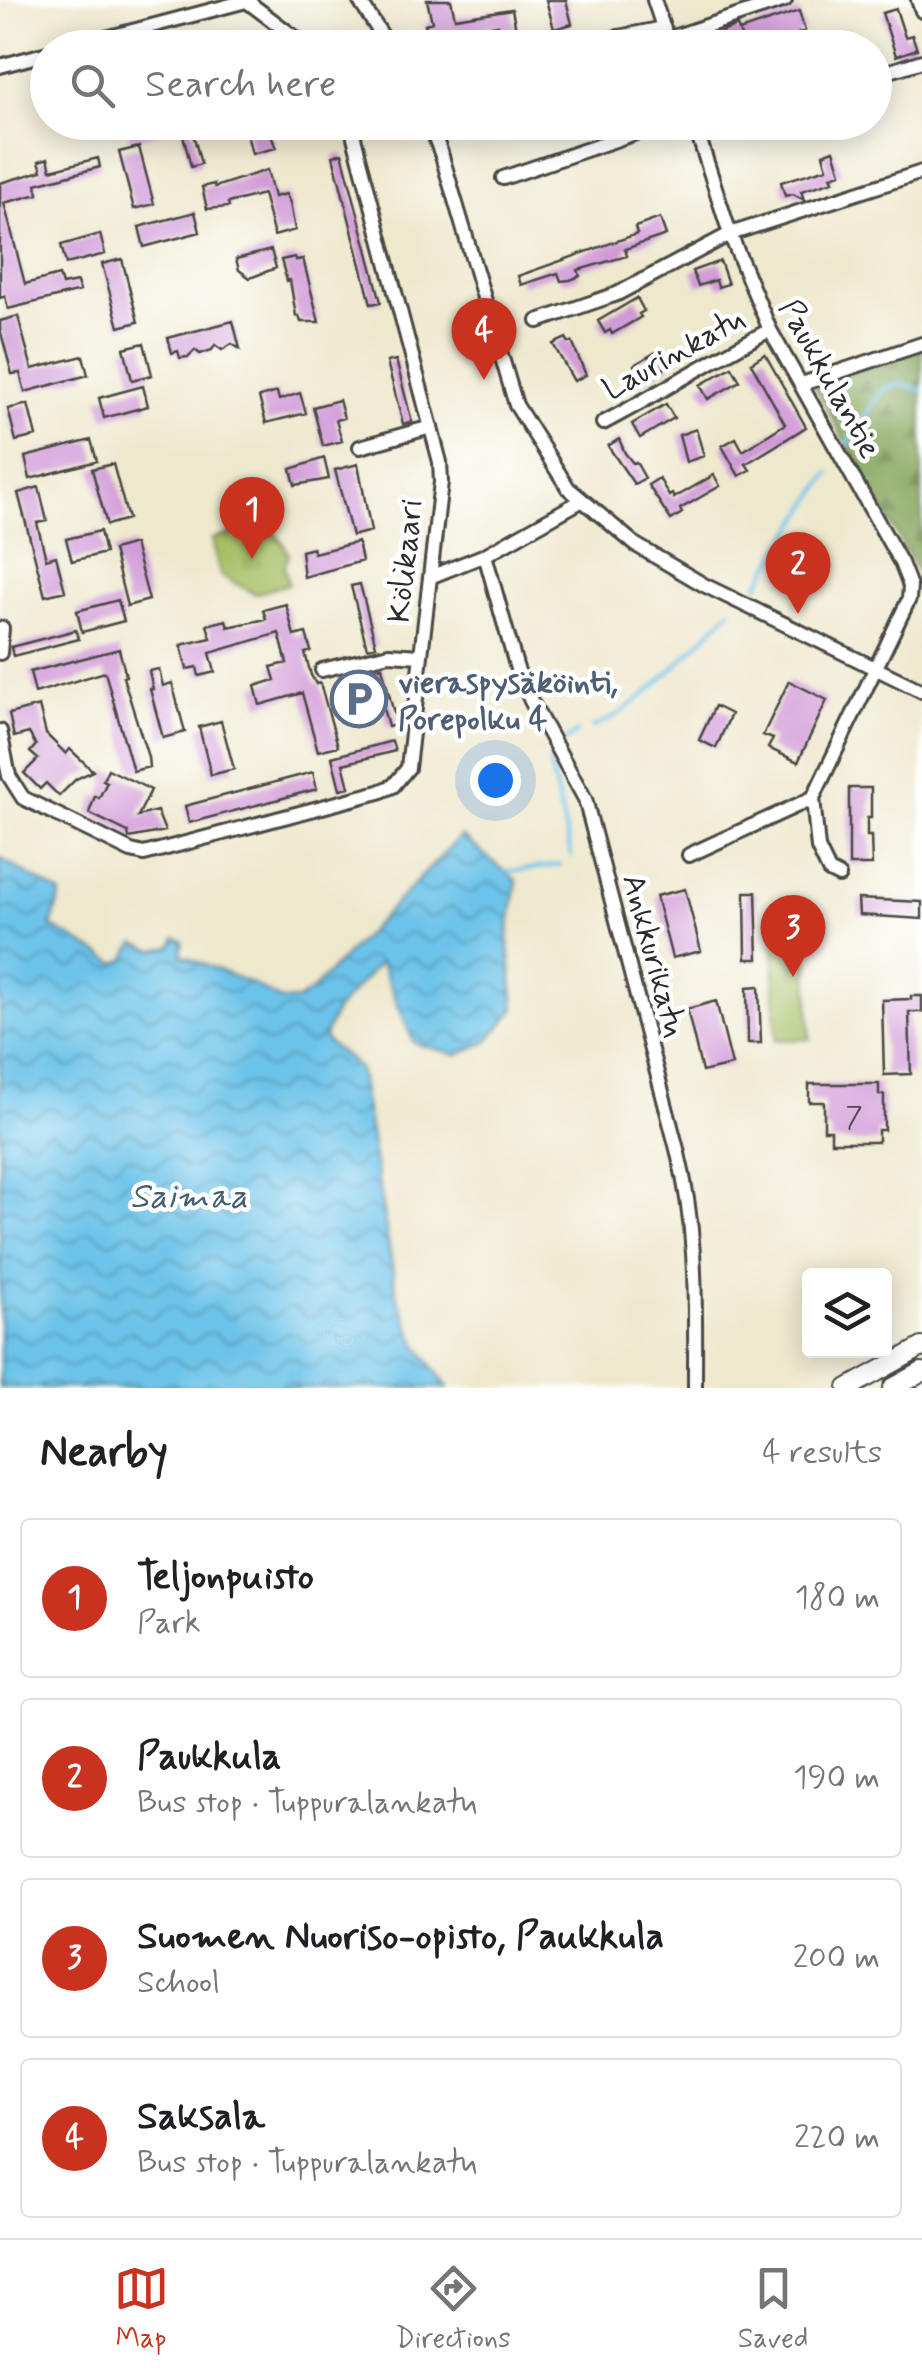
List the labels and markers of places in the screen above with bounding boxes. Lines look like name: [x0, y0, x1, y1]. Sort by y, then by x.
pin: 4: [452, 298, 516, 380]
pin: 1: [220, 476, 284, 559]
pin: 2: [766, 532, 830, 614]
place label: vieraspysäköinti, Porepolku 4: [398, 662, 618, 741]
parking icon: vieraspysäköinti, Porepolku 4: [329, 669, 389, 729]
pin: 3: [760, 894, 826, 977]

